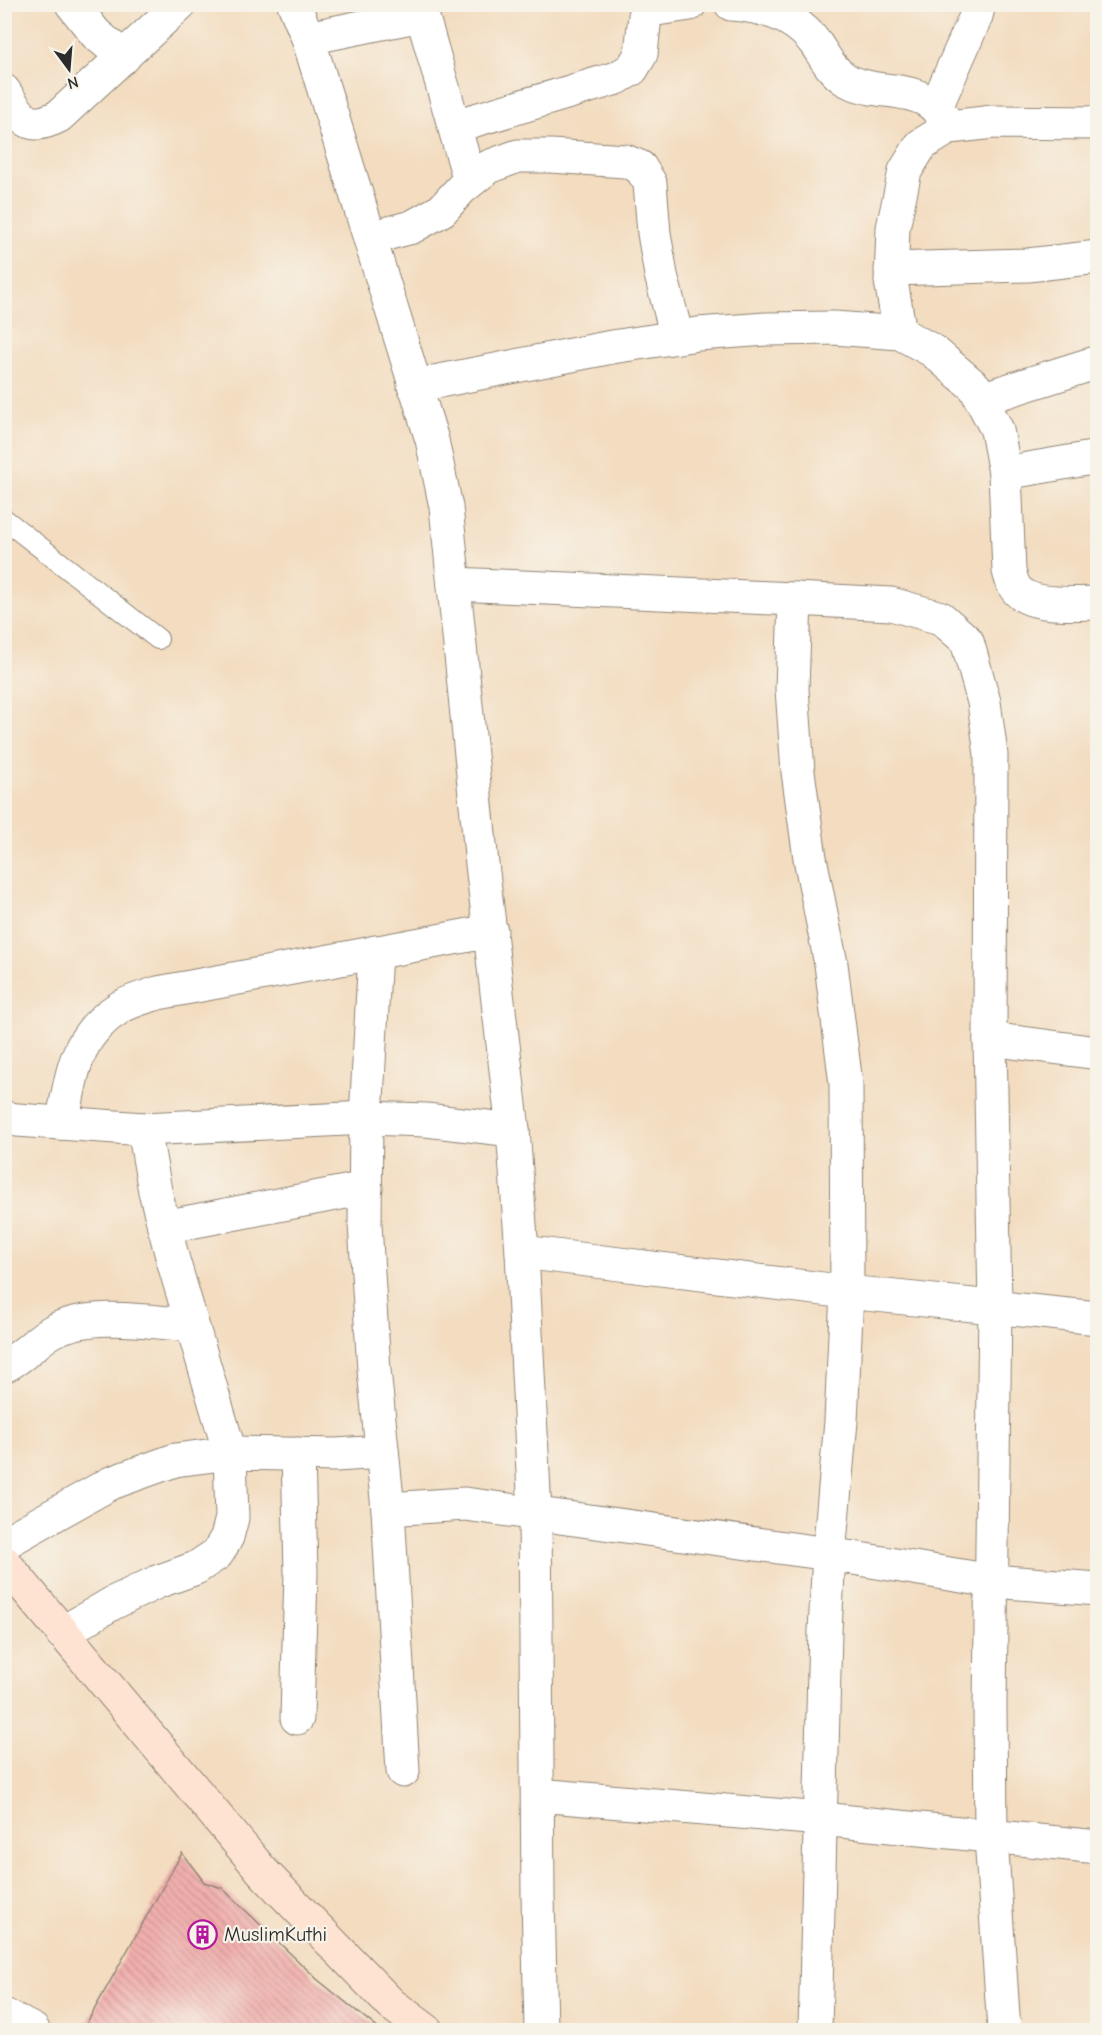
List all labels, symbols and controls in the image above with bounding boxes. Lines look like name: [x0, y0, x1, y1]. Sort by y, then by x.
north arrow: [39, 39, 99, 99]
text: N: [65, 72, 80, 93]
building icon: MuslimKuthi: [187, 1918, 219, 1950]
place label: MuslimKuthi: [224, 1923, 327, 1946]

